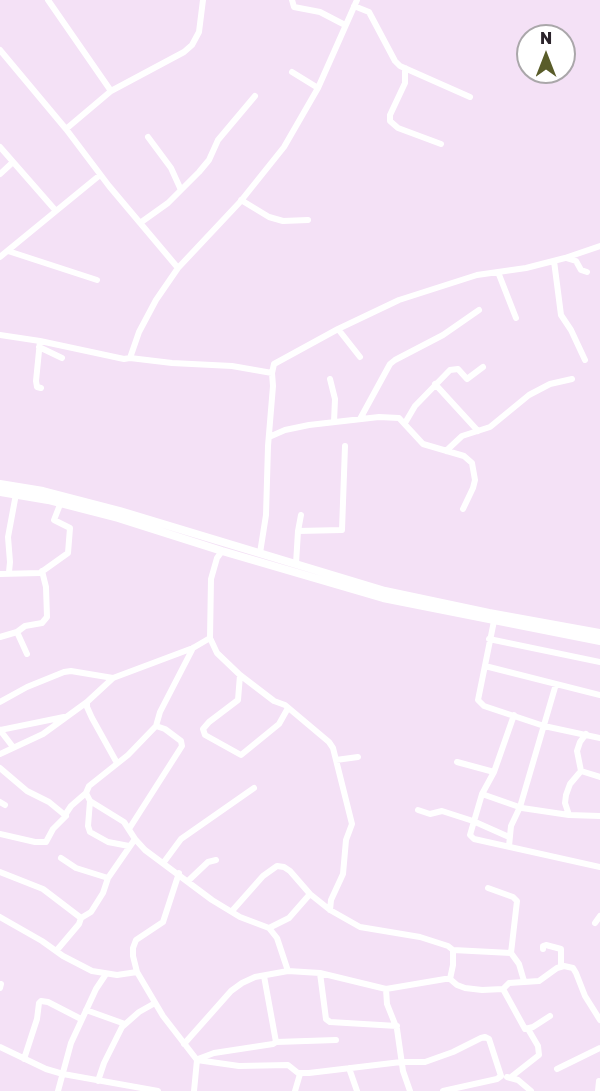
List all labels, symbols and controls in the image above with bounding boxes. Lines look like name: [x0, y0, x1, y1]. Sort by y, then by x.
north arrow: [516, 24, 576, 84]
text: N: [540, 28, 552, 48]

